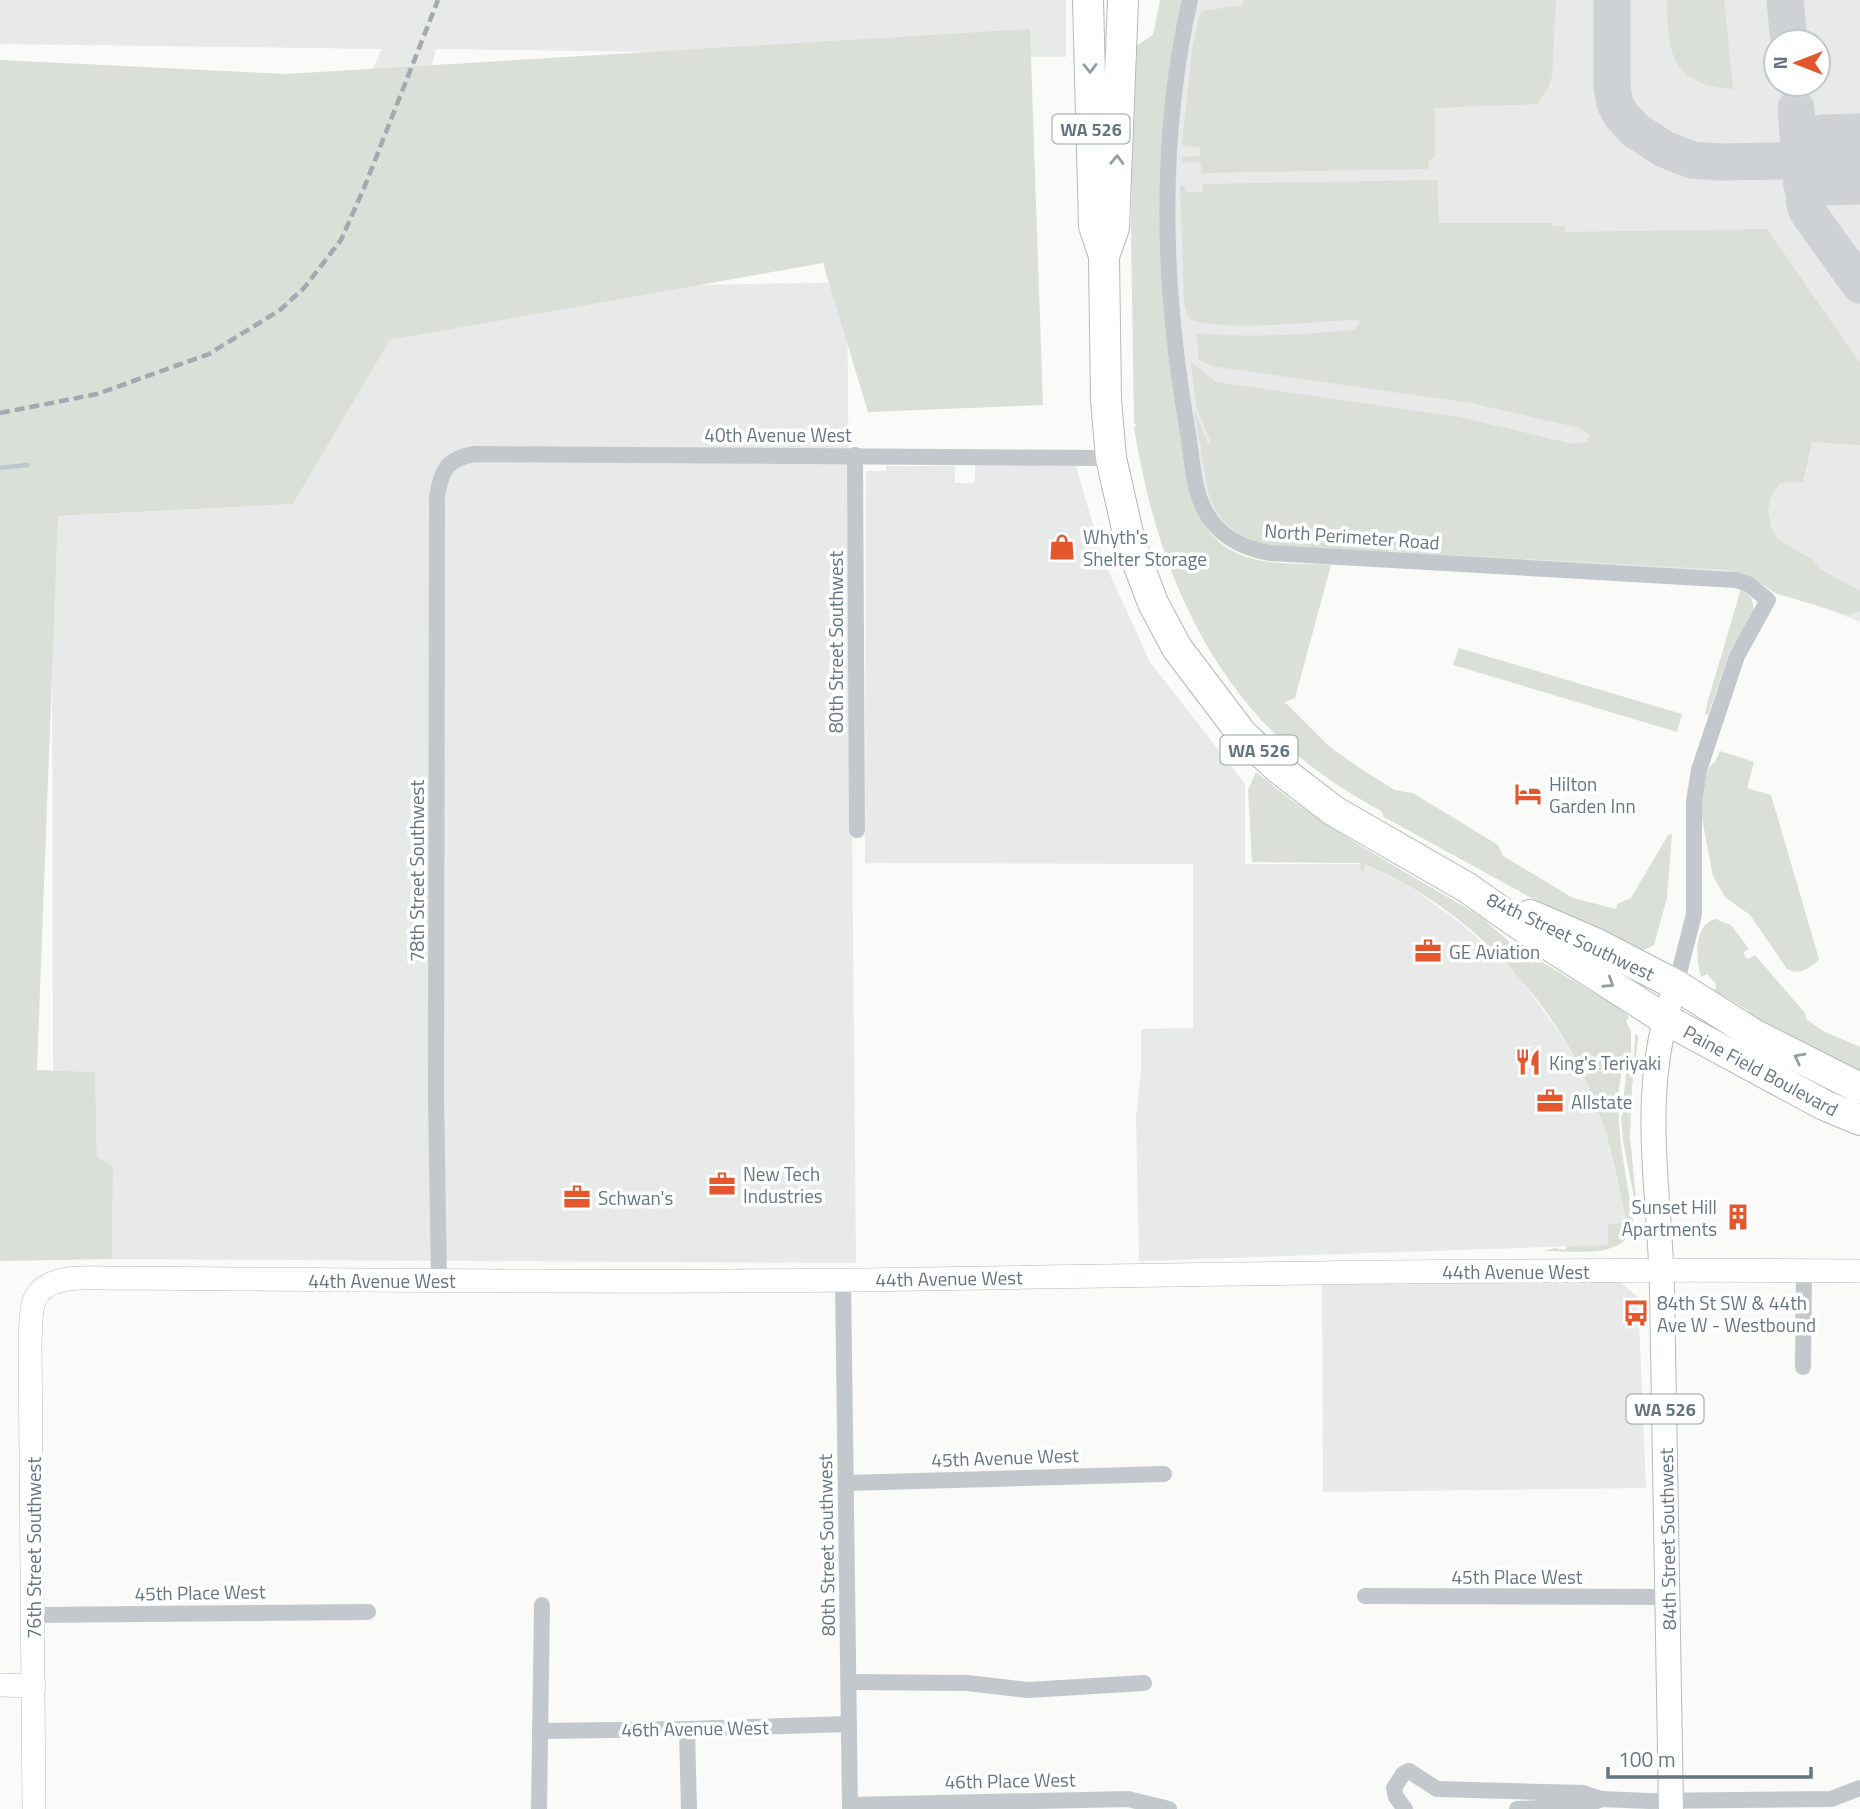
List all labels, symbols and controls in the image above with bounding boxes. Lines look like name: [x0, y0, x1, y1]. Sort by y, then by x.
north arrow: [1762, 28, 1832, 98]
text: N: [1765, 56, 1794, 70]
one-way arrow: [1082, 63, 1097, 74]
road number: WA 526: [1052, 114, 1130, 144]
one-way arrow: [1109, 154, 1124, 165]
street label: 40th Avenue West: [704, 420, 852, 449]
street label: North Perimeter Road: [1263, 515, 1441, 557]
place label: Whyth's Shelter Storage: [1083, 522, 1207, 573]
shop icon: Whyth's Shelter Storage: [1047, 532, 1077, 562]
street label: 80th Street Southwest: [821, 551, 850, 733]
road number: WA 526: [1220, 736, 1298, 764]
place label: Hilton Garden Inn: [1549, 769, 1636, 820]
hotel icon: Hilton Garden Inn: [1513, 779, 1543, 809]
street label: 78th Street Southwest: [402, 780, 431, 962]
street label: 84th Street Southwest: [1482, 884, 1660, 988]
office icon: GE Aviation: [1413, 936, 1443, 966]
place label: GE Aviation: [1449, 937, 1540, 966]
one-way arrow: [1602, 975, 1615, 988]
street label: Paine Field Boulevard: [1678, 1017, 1844, 1123]
restaurant icon: King's Teriyaki: [1513, 1047, 1543, 1077]
place label: King's Teriyaki: [1549, 1048, 1661, 1077]
one-way arrow: [1794, 1053, 1806, 1066]
office icon: Allstate: [1535, 1086, 1565, 1116]
place label: Allstate: [1571, 1087, 1632, 1116]
place label: New Tech Industries: [743, 1159, 823, 1210]
office icon: New Tech Industries: [707, 1169, 737, 1199]
office icon: Schwan's: [562, 1182, 592, 1212]
place label: Schwan's: [598, 1183, 673, 1212]
place label: Sunset Hill Apartments: [1622, 1192, 1717, 1243]
building icon: Sunset Hill Apartments: [1723, 1202, 1753, 1232]
street label: 44th Avenue West: [1442, 1257, 1590, 1286]
street label: 44th Avenue West: [875, 1262, 1023, 1294]
street label: 44th Avenue West: [308, 1266, 456, 1295]
place label: 84th St SW & 44th Ave W - Westbound: [1657, 1288, 1816, 1339]
bus stop icon: 84th St SW & 44th Ave W - Westbound: [1621, 1298, 1651, 1328]
road number: WA 526: [1626, 1394, 1704, 1424]
street label: 45th Avenue West: [931, 1440, 1080, 1474]
street label: 84th Street Southwest: [1651, 1447, 1683, 1630]
street label: 80th Street Southwest: [810, 1453, 842, 1636]
street label: 76th Street Southwest: [19, 1457, 48, 1639]
street label: 45th Place West: [1451, 1562, 1583, 1591]
street label: 45th Place West: [134, 1576, 266, 1608]
street label: 46th Avenue West: [621, 1712, 769, 1744]
scale bar: [1608, 1736, 1811, 1780]
text: 100 m: [1618, 1743, 1675, 1775]
street label: 46th Place West: [944, 1764, 1076, 1796]

